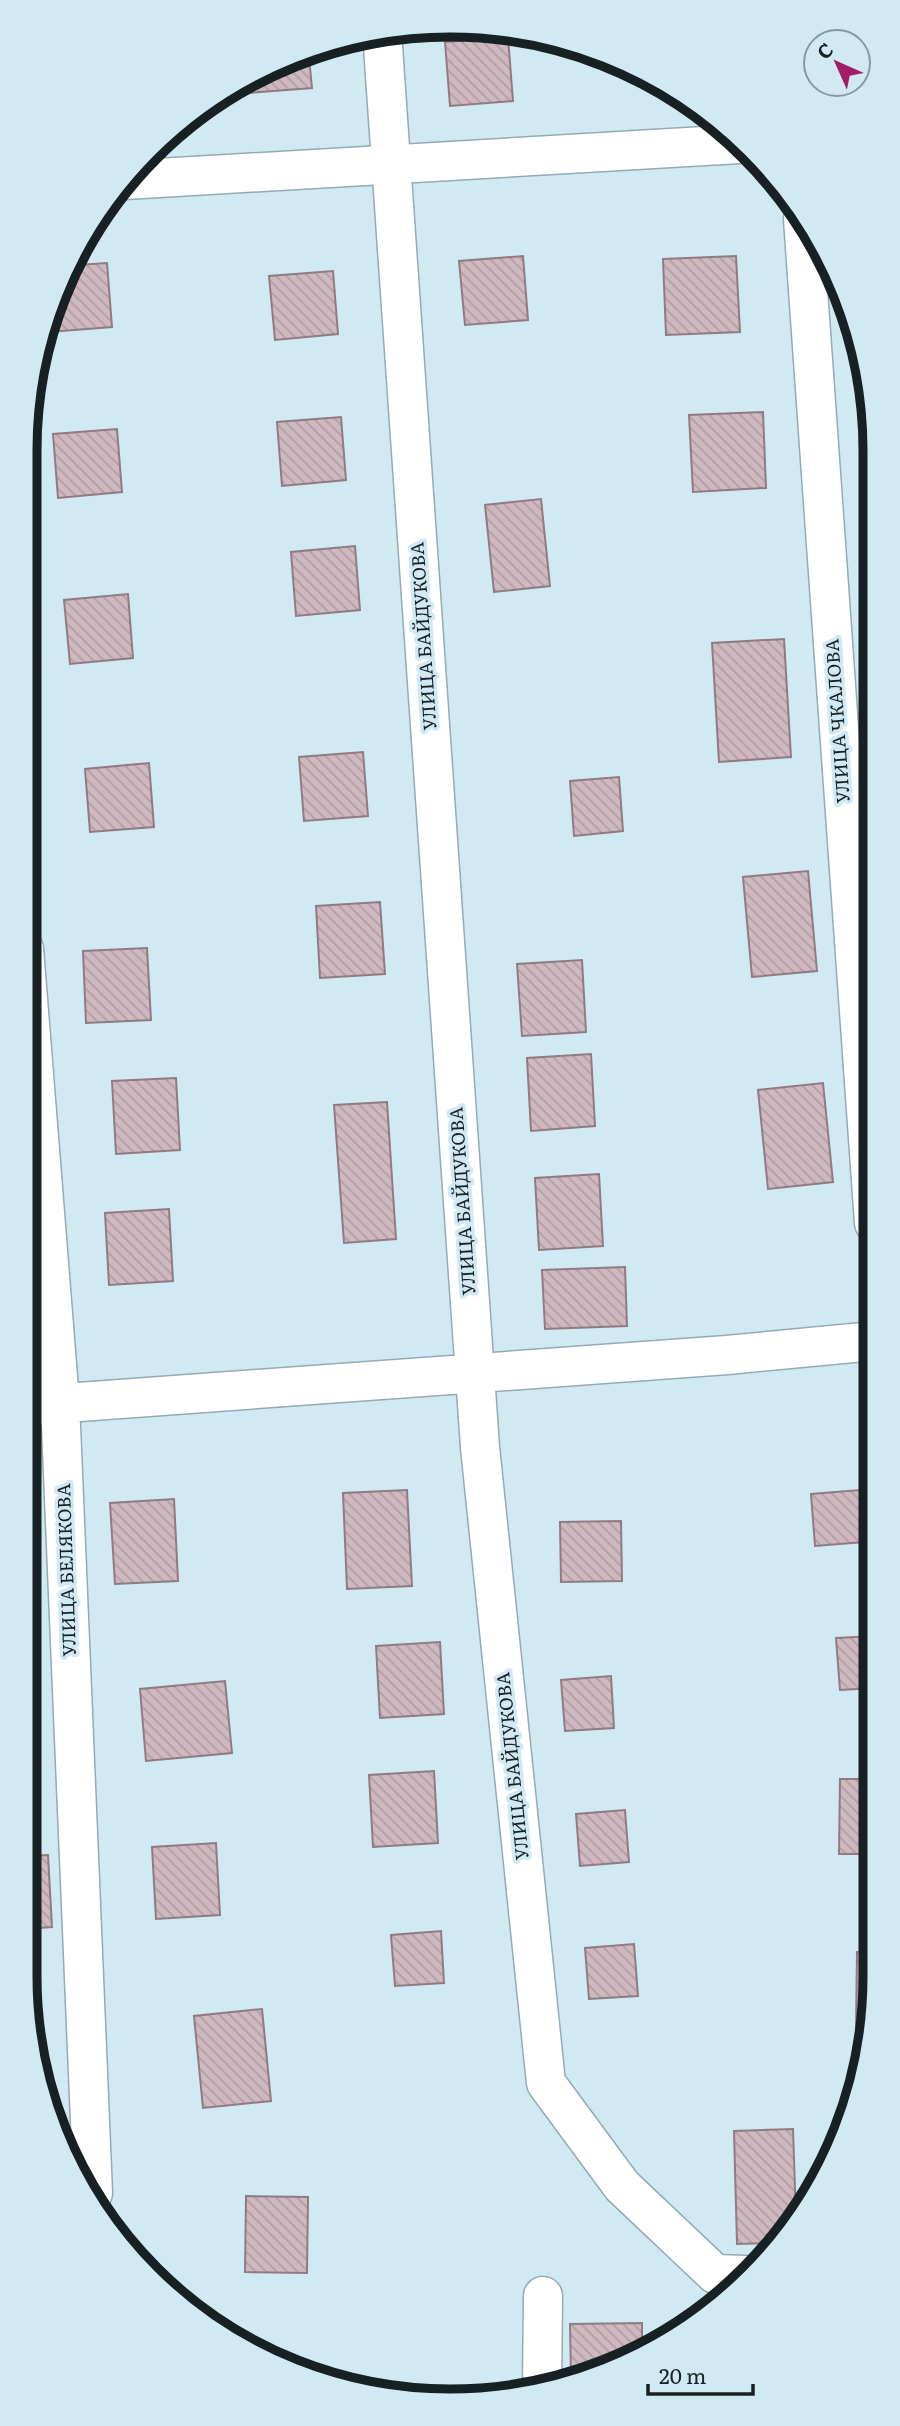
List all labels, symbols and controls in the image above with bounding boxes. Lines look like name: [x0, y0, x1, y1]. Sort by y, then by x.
north arrow: [802, 28, 872, 98]
text: С: [810, 36, 839, 65]
street label: УЛИЦА БАЙДУКОВА: [402, 541, 443, 731]
street label: УЛИЦА ЧКАЛОВА: [817, 638, 856, 804]
street label: УЛИЦА БАЙДУКОВА: [441, 1106, 482, 1296]
street label: УЛИЦА БЕЛЯКОВА: [49, 1483, 82, 1657]
street label: УЛИЦА БАЙДУКОВА: [488, 1671, 535, 1861]
scale bar: [648, 2352, 753, 2396]
text: 20 m: [659, 2359, 706, 2390]

